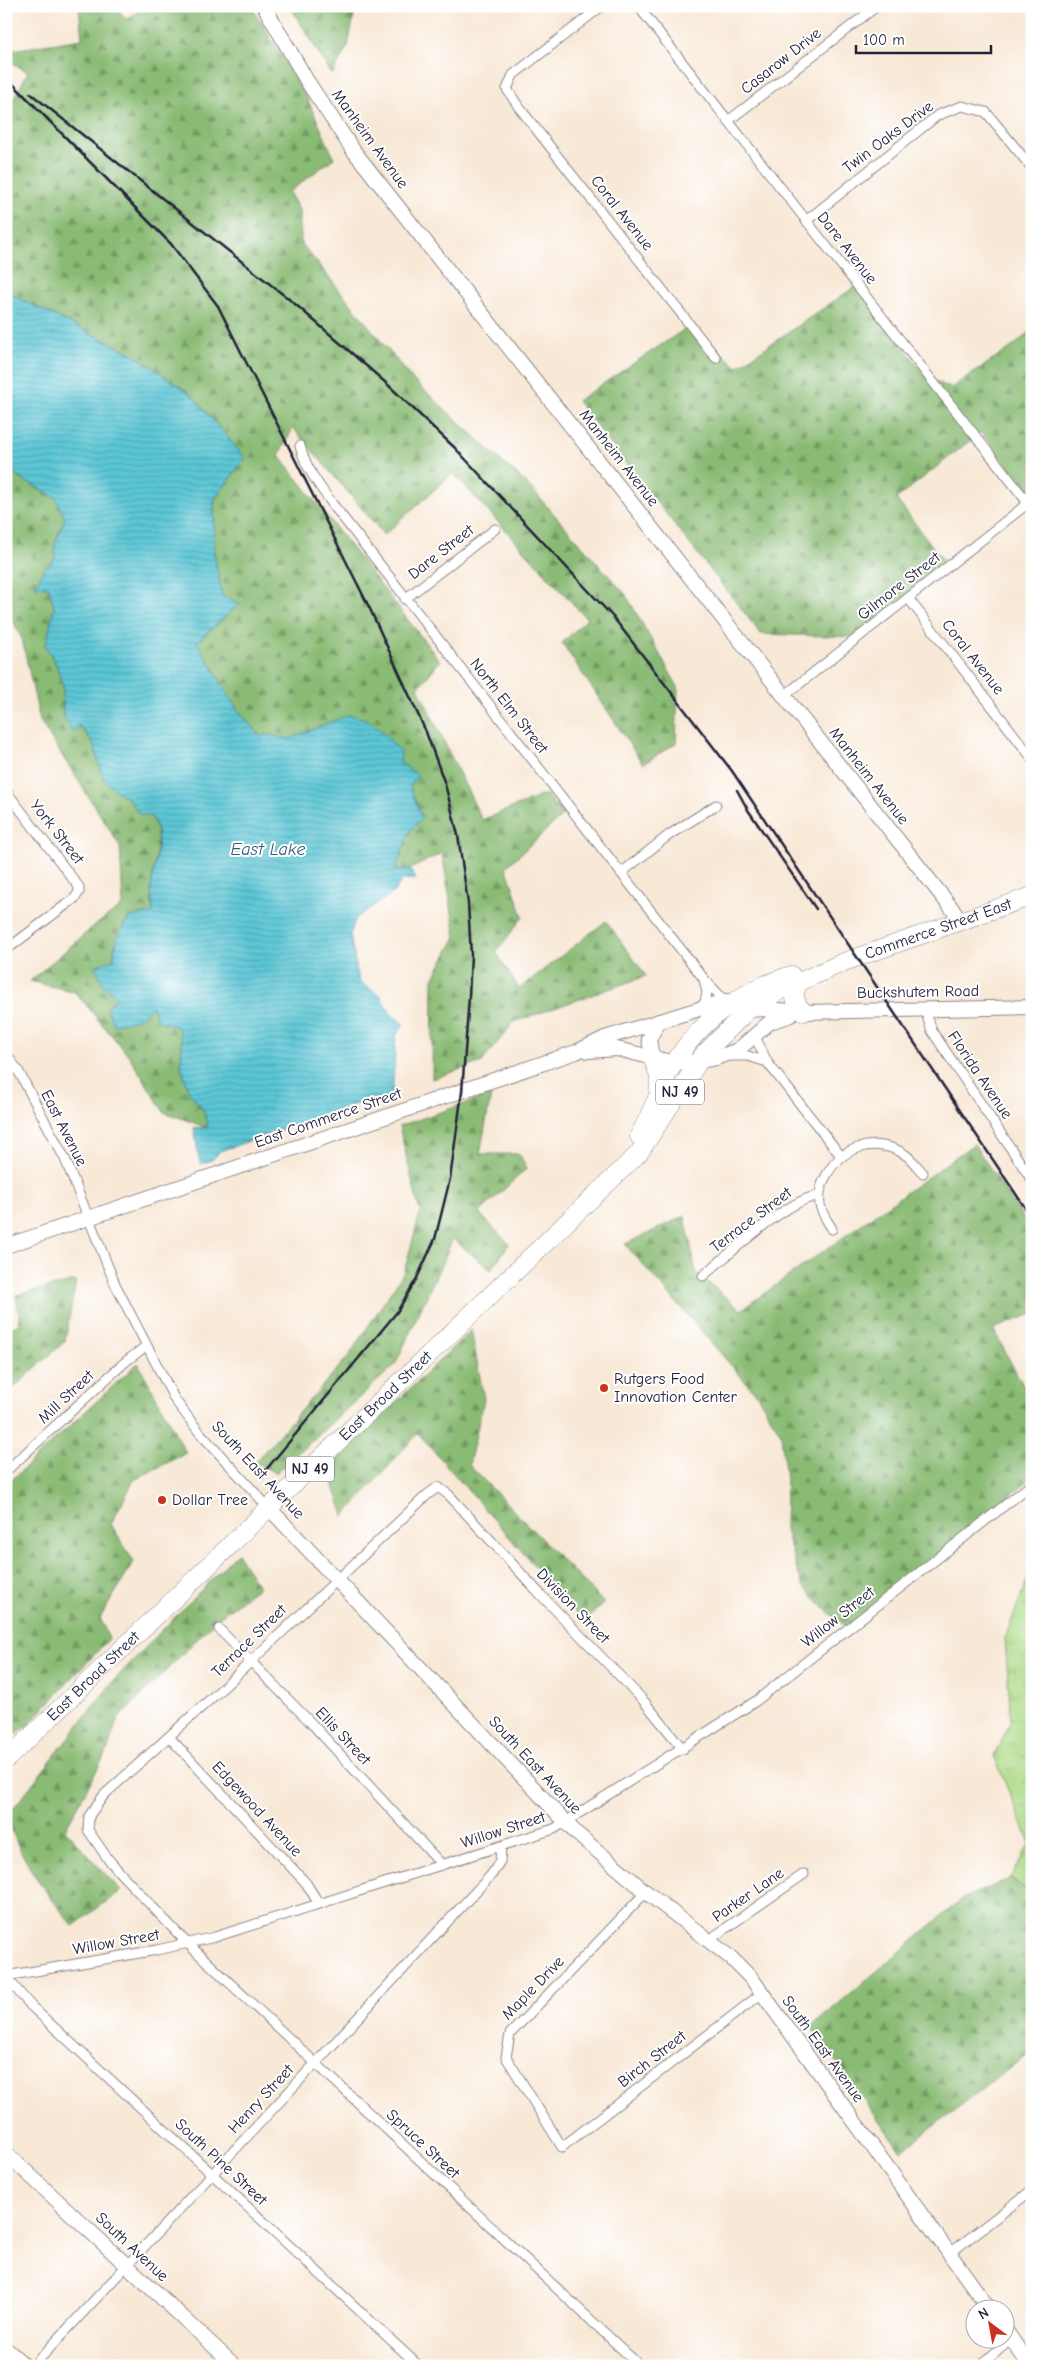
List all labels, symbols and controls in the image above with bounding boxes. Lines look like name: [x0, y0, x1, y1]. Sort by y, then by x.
scale bar: [856, 22, 990, 54]
street label: Casarow Drive: [737, 24, 825, 98]
text: 100 m: [863, 31, 905, 49]
street label: Manheim Avenue: [328, 86, 412, 192]
street label: Twin Oaks Drive: [839, 97, 937, 177]
street label: Coral Avenue: [587, 172, 657, 254]
street label: Dare Avenue: [813, 208, 881, 288]
street label: Manheim Avenue: [576, 406, 662, 510]
street label: Dare Street: [405, 521, 478, 583]
street label: Gilmore Street: [854, 548, 944, 624]
street label: Coral Avenue: [938, 616, 1008, 698]
street label: North Elm Street: [466, 655, 552, 757]
street label: Manheim Avenue: [826, 724, 912, 828]
street label: York Street: [26, 796, 88, 868]
water label: East Lake: [230, 839, 306, 860]
street label: Commerce Street East: [862, 895, 1014, 963]
street label: Buckshutem Road: [857, 982, 979, 1002]
street label: Florida Avenue: [944, 1028, 1016, 1122]
road number: NJ 49: [656, 1080, 704, 1104]
street label: East Commerce Street: [252, 1084, 404, 1152]
street label: East Avenue: [37, 1087, 91, 1169]
street label: Terrace Street: [707, 1183, 795, 1256]
street label: East Broad Street: [336, 1347, 436, 1444]
street label: Mill Street: [34, 1366, 98, 1427]
place label: Rutgers Food Innovation Center: [614, 1370, 738, 1406]
marker: Rutgers Food Innovation Center: [598, 1382, 610, 1394]
street label: South East Avenue: [208, 1417, 308, 1523]
road number: NJ 49: [286, 1456, 334, 1482]
place label: Dollar Tree: [172, 1491, 248, 1509]
marker: Dollar Tree: [156, 1494, 168, 1506]
street label: Division Street: [533, 1565, 613, 1647]
street label: Willow Street: [798, 1583, 878, 1651]
street label: Terrace Street: [208, 1601, 290, 1681]
street label: East Broad Street: [43, 1628, 144, 1725]
street label: Ellis Street: [312, 1703, 375, 1769]
street label: South East Avenue: [485, 1712, 585, 1818]
street label: Edgewood Avenue: [208, 1758, 306, 1860]
street label: Willow Street: [458, 1808, 548, 1852]
street label: Parker Lane: [709, 1864, 787, 1926]
street label: Willow Street: [71, 1925, 161, 1958]
street label: Maple Drive: [498, 1952, 568, 2024]
street label: South East Avenue: [778, 1992, 868, 2106]
street label: Birch Street: [614, 2027, 690, 2091]
street label: Henry Street: [225, 2061, 298, 2137]
street label: Spruce Street: [383, 2106, 463, 2183]
street label: South Pine Street: [171, 2115, 271, 2209]
street label: South Avenue: [92, 2209, 172, 2285]
north arrow: [966, 2300, 1016, 2350]
text: N: [975, 2304, 992, 2323]

